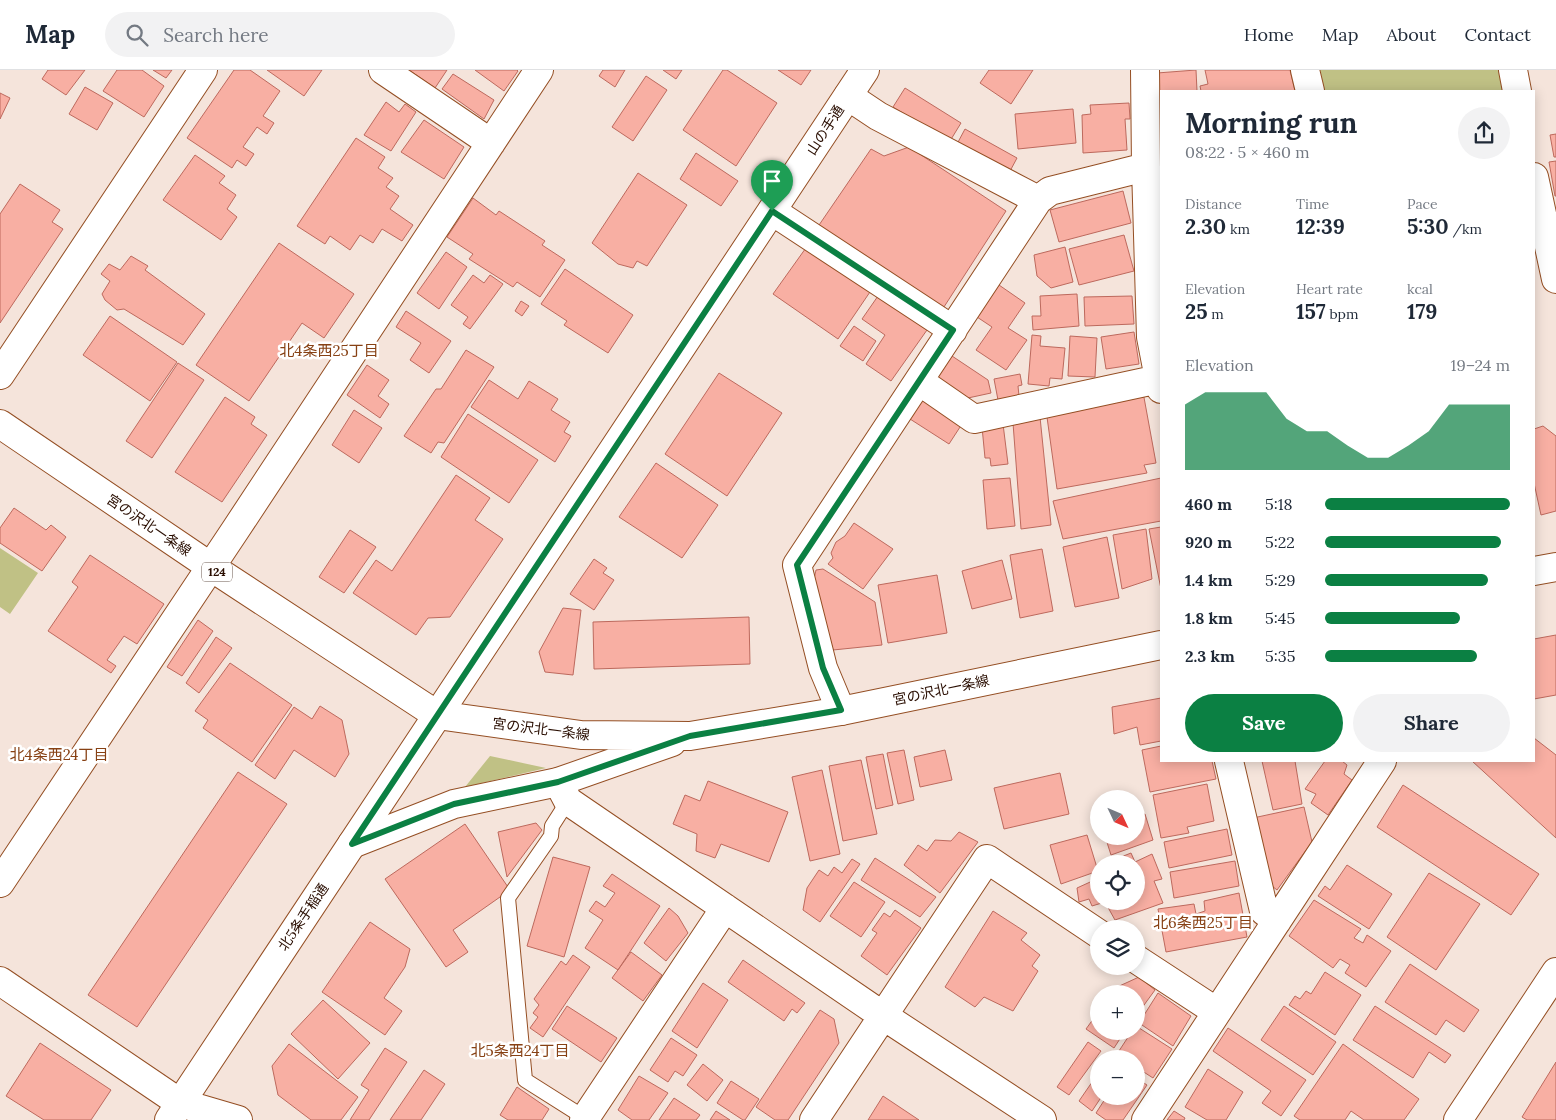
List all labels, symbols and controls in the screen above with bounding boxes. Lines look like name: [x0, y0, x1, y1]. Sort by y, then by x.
search box: [105, 12, 455, 57]
text: Map: [25, 19, 75, 50]
icon: search: [123, 21, 151, 49]
text: Search here: [163, 23, 269, 47]
text: Home: [1244, 23, 1294, 46]
text: Map: [1322, 23, 1358, 46]
text: About: [1386, 23, 1436, 46]
text: Contact: [1464, 23, 1531, 46]
street label: 山の手通: [802, 102, 848, 158]
text: Morning run: [1185, 105, 1357, 141]
button: share: [1458, 107, 1510, 159]
text: 08:22 · 5 × 460 m: [1185, 142, 1310, 162]
pin: [751, 160, 793, 211]
icon: arrive: [758, 167, 786, 195]
text: Distance: [1185, 195, 1242, 213]
text: Time: [1296, 195, 1329, 213]
text: Pace: [1407, 195, 1438, 213]
text: 2.30: [1185, 213, 1226, 240]
text: 12:39: [1296, 213, 1345, 240]
text: 5:30: [1407, 213, 1449, 240]
text: km: [1226, 220, 1250, 238]
text: /km: [1449, 220, 1482, 238]
text: Elevation: [1185, 280, 1245, 298]
text: Heart rate: [1296, 280, 1363, 298]
text: kcal: [1407, 280, 1433, 298]
text: 25: [1185, 298, 1208, 325]
text: 157: [1296, 298, 1326, 325]
text: 179: [1407, 298, 1437, 325]
text: m: [1208, 305, 1224, 323]
text: bpm: [1326, 305, 1358, 323]
district label: 北4条西25丁目: [279, 341, 379, 360]
text: Elevation: [1185, 355, 1254, 375]
text: 19–24 m: [1451, 355, 1510, 375]
street label: 宮の沢北一条線: [103, 490, 195, 560]
text: 460 m: [1185, 494, 1232, 514]
text: 5:18: [1265, 494, 1293, 514]
text: 920 m: [1185, 532, 1232, 552]
text: 5:22: [1265, 532, 1295, 552]
road number: 124: [202, 562, 232, 582]
text: 1.4 km: [1185, 570, 1232, 590]
text: 5:29: [1265, 570, 1296, 590]
text: 1.8 km: [1185, 608, 1233, 628]
text: 5:45: [1265, 608, 1295, 628]
text: 2.3 km: [1185, 646, 1235, 666]
text: 5:35: [1265, 646, 1295, 666]
street label: 宮の沢北一条線: [891, 671, 991, 709]
button: Save: [1185, 694, 1343, 752]
button: Share: [1353, 694, 1510, 752]
street label: 宮の沢北一条線: [491, 714, 591, 744]
district label: 北4条西24丁目: [10, 745, 109, 764]
north arrow: [1090, 790, 1145, 845]
map controls: [1090, 790, 1145, 1105]
button: locate: [1090, 855, 1145, 910]
street label: 北5条手稲通: [274, 880, 332, 954]
district label: 北6条西25丁目: [1153, 913, 1253, 932]
button: layers: [1090, 920, 1145, 975]
button: +: [1090, 985, 1145, 1040]
district label: 北5条西24丁目: [470, 1041, 570, 1060]
button: −: [1090, 1050, 1145, 1105]

